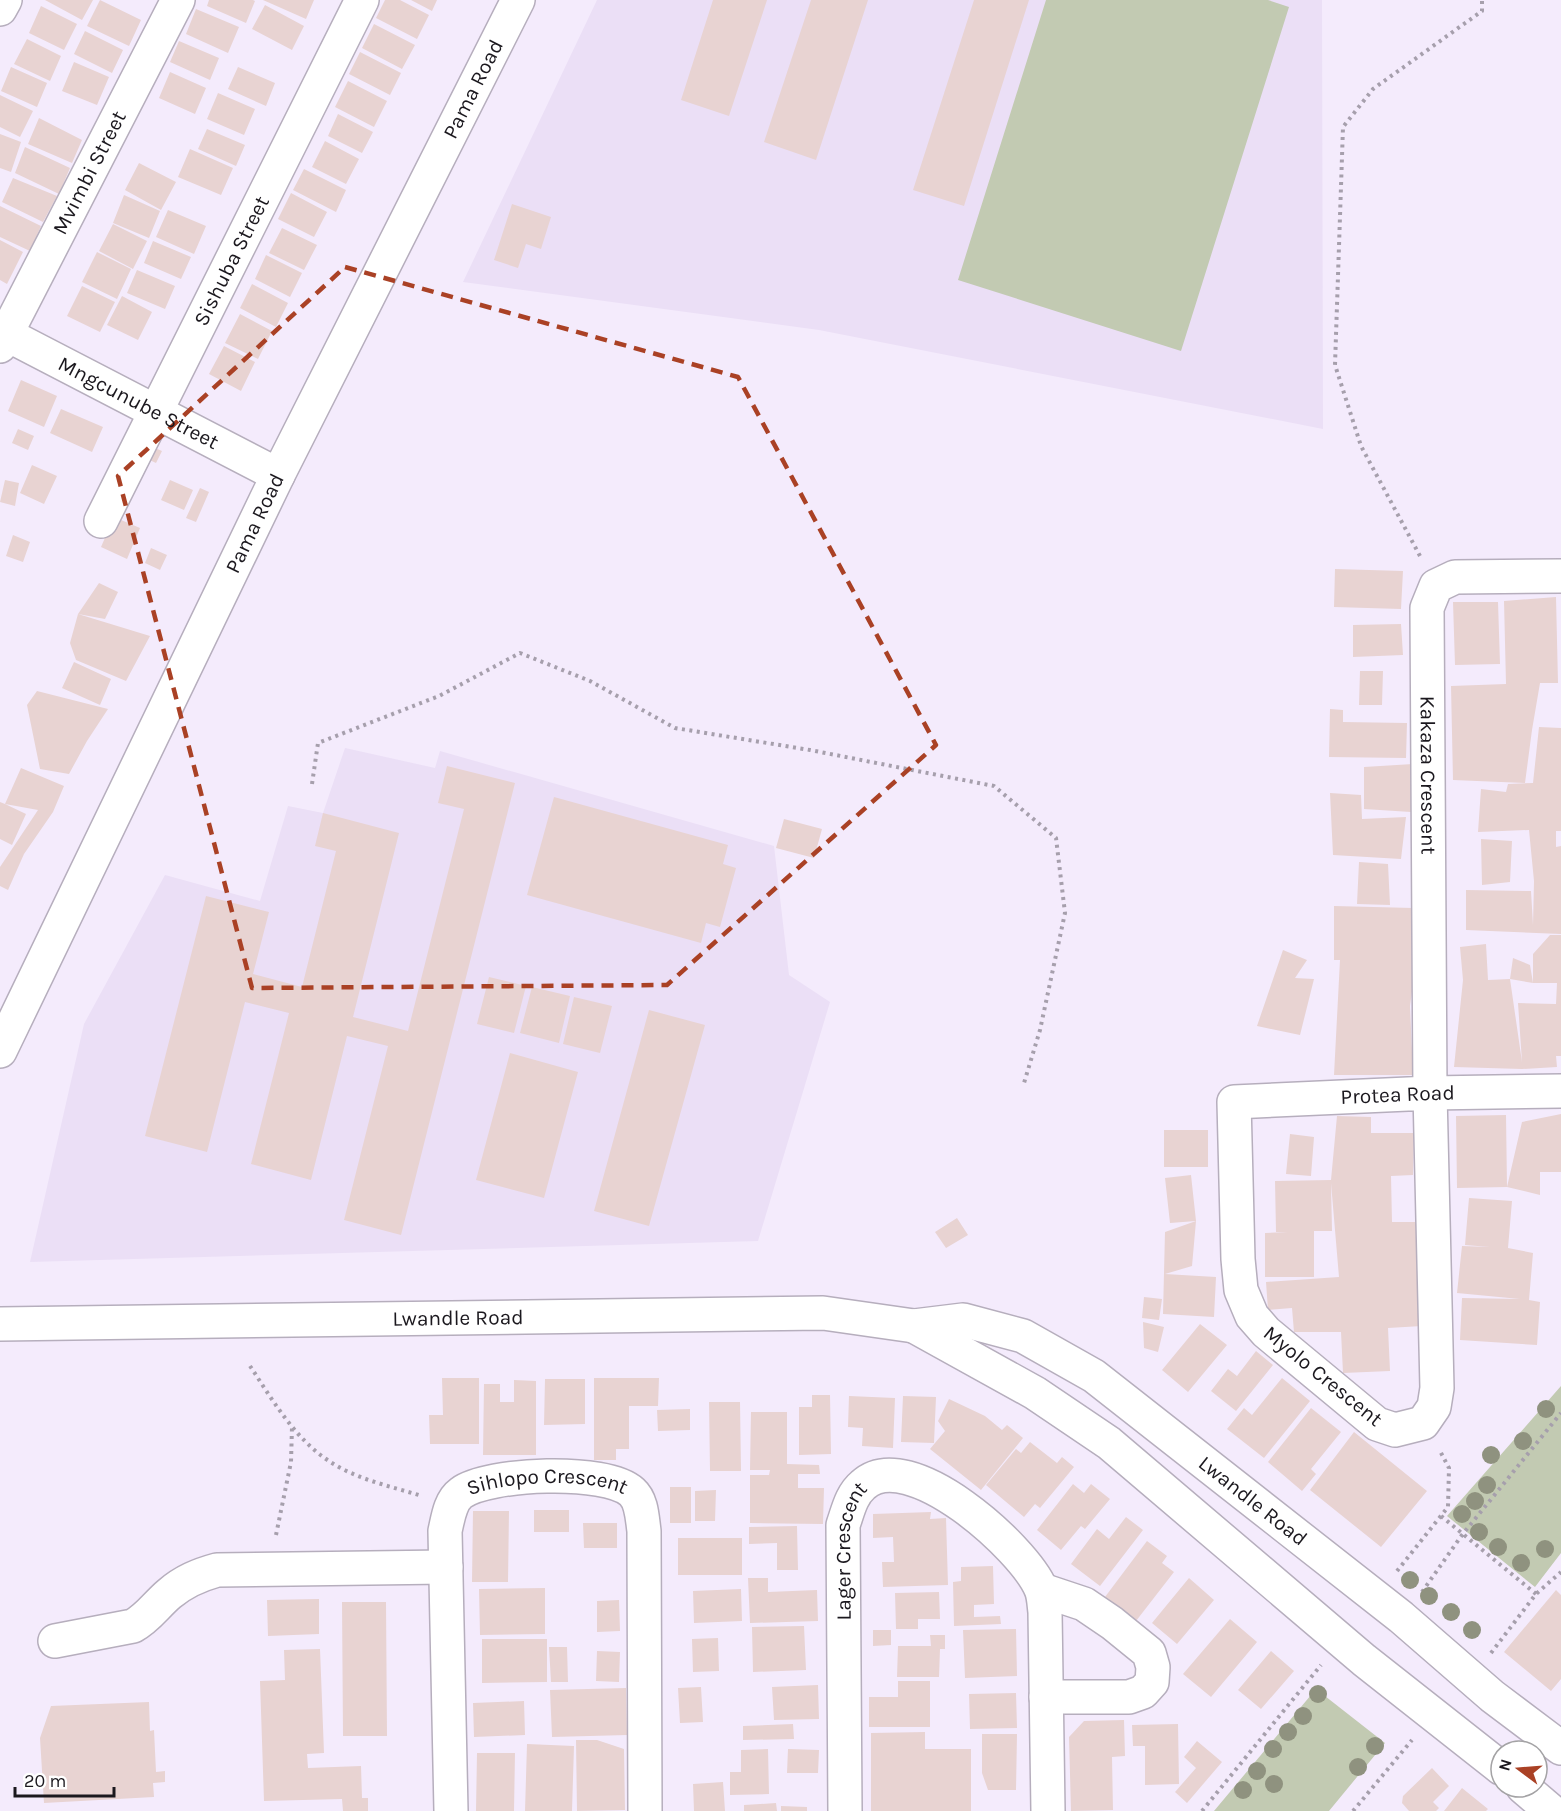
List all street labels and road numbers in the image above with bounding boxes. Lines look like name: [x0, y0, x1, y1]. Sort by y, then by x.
street label: Pama Road: [438, 36, 508, 143]
street label: Mvimbi Street: [47, 107, 131, 238]
street label: Sishuba Street: [189, 192, 274, 330]
street label: Mngcunube Street: [54, 351, 223, 454]
street label: Pama Road: [220, 470, 289, 577]
street label: Kakaza Crescent: [1416, 696, 1441, 855]
street label: Protea Road: [1340, 1081, 1455, 1109]
street label: Lwandle Road: [392, 1305, 524, 1331]
street label: Myolo Crescent: [1259, 1321, 1387, 1431]
street label: Lwandle Road: [1194, 1451, 1312, 1551]
street label: Sihlopo Crescent: [463, 1464, 632, 1500]
street label: Lager Crescent: [831, 1476, 872, 1621]

